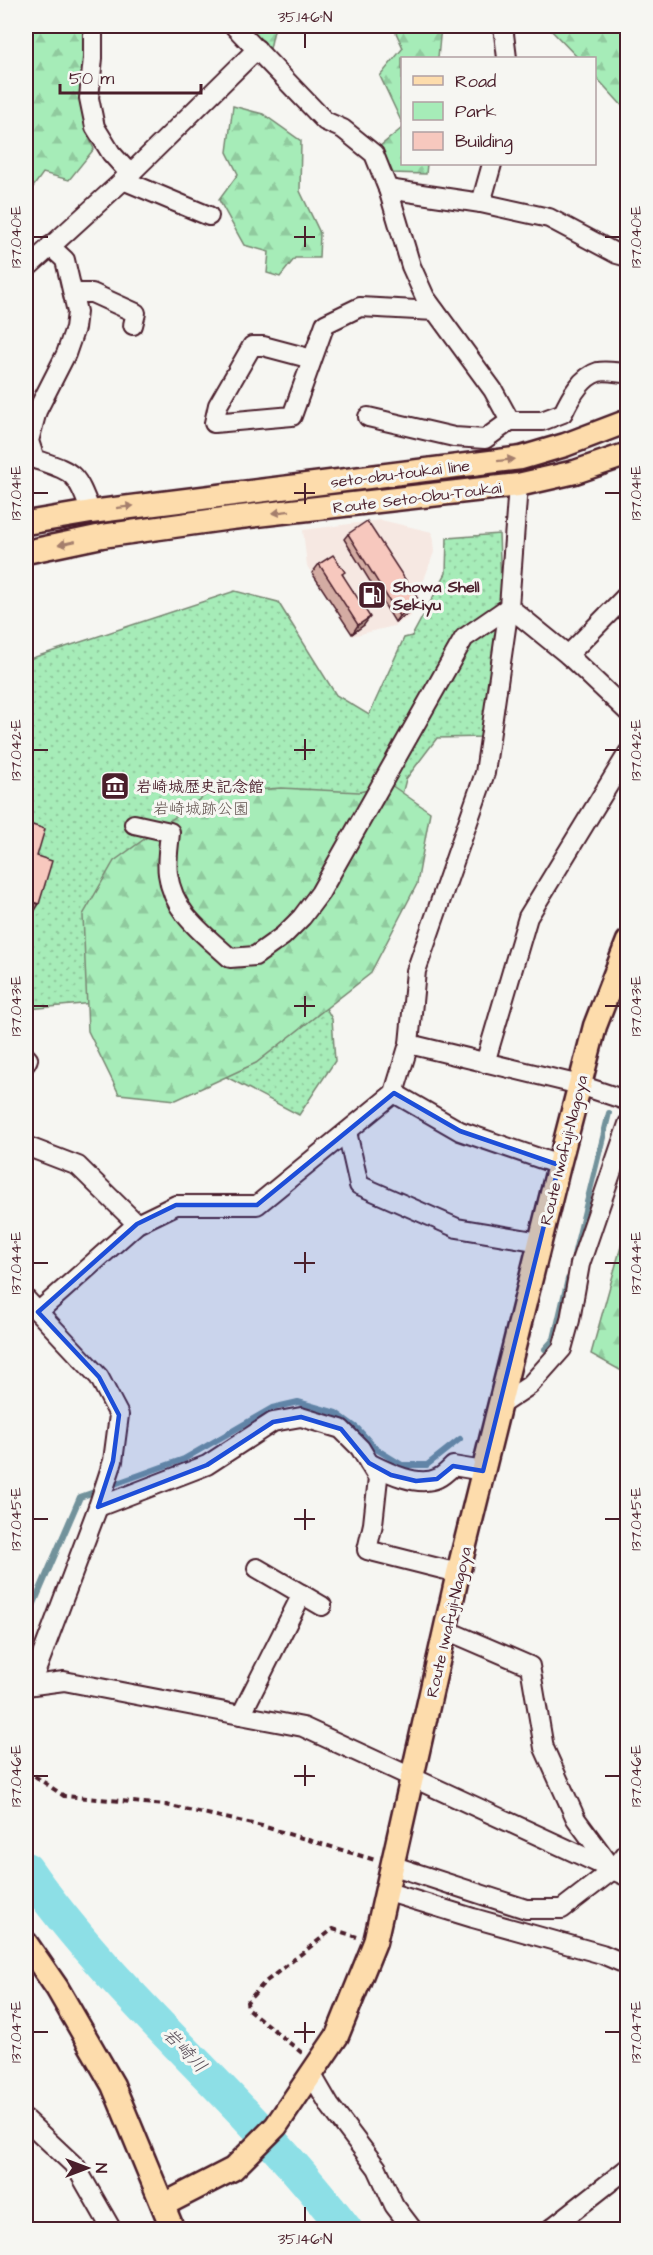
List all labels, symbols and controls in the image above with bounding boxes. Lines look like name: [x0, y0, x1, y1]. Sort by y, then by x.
text: 35.146°N: [278, 7, 332, 28]
scale bar: [60, 57, 201, 95]
legend: [401, 57, 596, 165]
text: 50 m: [69, 66, 114, 91]
text: Road: [455, 69, 496, 94]
text: Park: [455, 99, 497, 124]
text: Building: [455, 129, 513, 155]
text: 137.040°E: [6, 206, 27, 268]
text: 137.040°E: [626, 206, 647, 268]
street label: seto-obu-toukai line: [329, 454, 471, 493]
one-way arrow: [496, 455, 515, 464]
text: 137.041°E: [6, 466, 27, 520]
text: 137.041°E: [626, 466, 647, 520]
street label: Route Seto-Obu-Toukai: [332, 477, 503, 519]
one-way arrow: [115, 503, 134, 512]
one-way arrow: [271, 508, 290, 517]
one-way arrow: [58, 539, 77, 548]
place label: Showa Shell Sekiyu: [392, 576, 480, 617]
fuel station icon: Showa Shell Sekiyu: [356, 579, 388, 611]
text: 137.042°E: [6, 719, 27, 781]
text: 137.042°E: [626, 719, 647, 781]
museum icon: 岩崎城歴史記念館: [99, 770, 131, 802]
place label: 岩崎城歴史記念館: [136, 776, 264, 798]
park label: 岩崎城跡公園: [153, 798, 249, 820]
text: 137.043°E: [6, 976, 27, 1036]
text: 137.043°E: [626, 976, 647, 1036]
street label: Route Iwafuji-Nagoya: [535, 1073, 594, 1228]
text: 137.044°E: [6, 1231, 27, 1294]
text: 137.044°E: [626, 1231, 647, 1294]
text: 137.045°E: [6, 1487, 27, 1551]
text: 137.045°E: [626, 1487, 647, 1551]
street label: Route Iwafuji-Nagoya: [421, 1545, 478, 1700]
text: 137.046°E: [6, 1745, 27, 1807]
text: 137.046°E: [626, 1745, 647, 1807]
text: 137.047°E: [6, 2001, 27, 2063]
text: 137.047°E: [626, 2001, 647, 2063]
water label: 岩崎川: [157, 2022, 212, 2078]
north arrow: [57, 2138, 117, 2198]
text: N: [90, 2163, 112, 2173]
text: 35.146°N: [278, 2229, 332, 2250]

